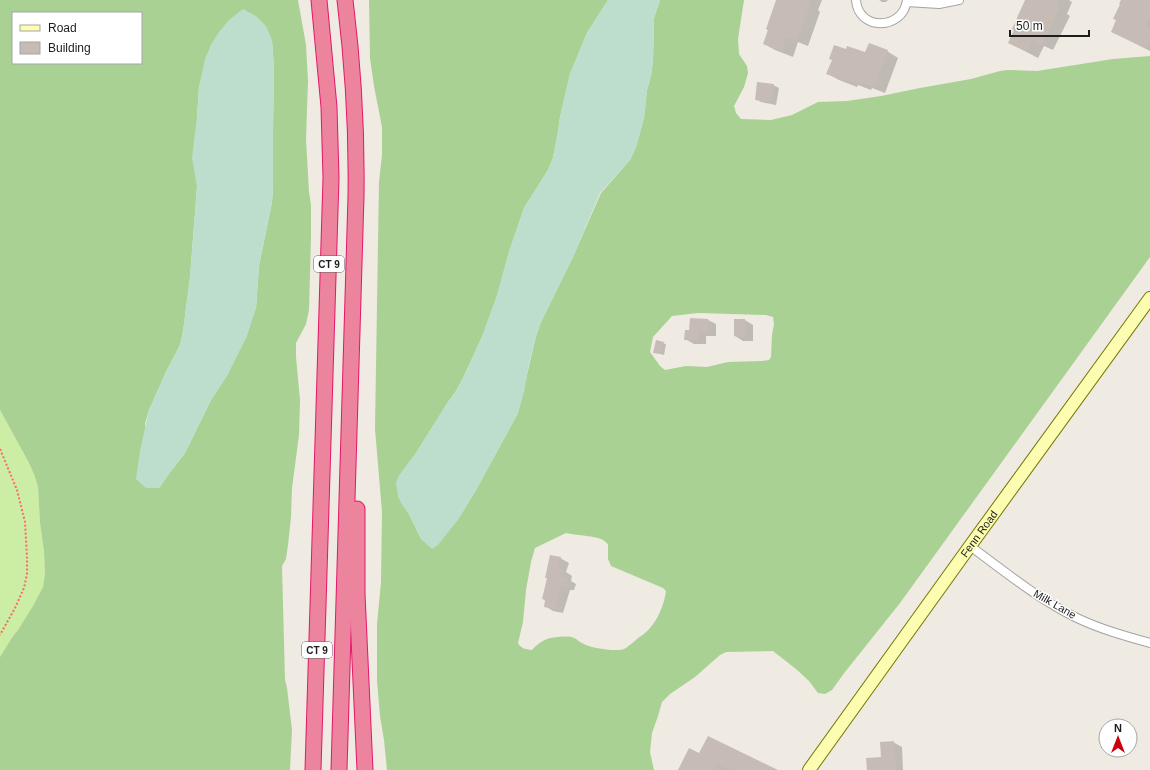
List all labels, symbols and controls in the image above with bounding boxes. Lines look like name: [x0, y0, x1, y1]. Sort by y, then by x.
legend: [12, 12, 142, 64]
scale bar: [1010, 12, 1089, 38]
text: 50 m: [1016, 19, 1043, 33]
text: Road: [48, 21, 77, 35]
text: Building: [48, 41, 91, 55]
road number: CT 9: [314, 256, 344, 272]
street label: Fenn Road: [958, 508, 1000, 559]
street label: Milk Lane: [1032, 587, 1078, 621]
road number: CT 9: [302, 642, 332, 658]
north arrow: [1098, 718, 1138, 758]
text: N: [1114, 722, 1122, 734]

